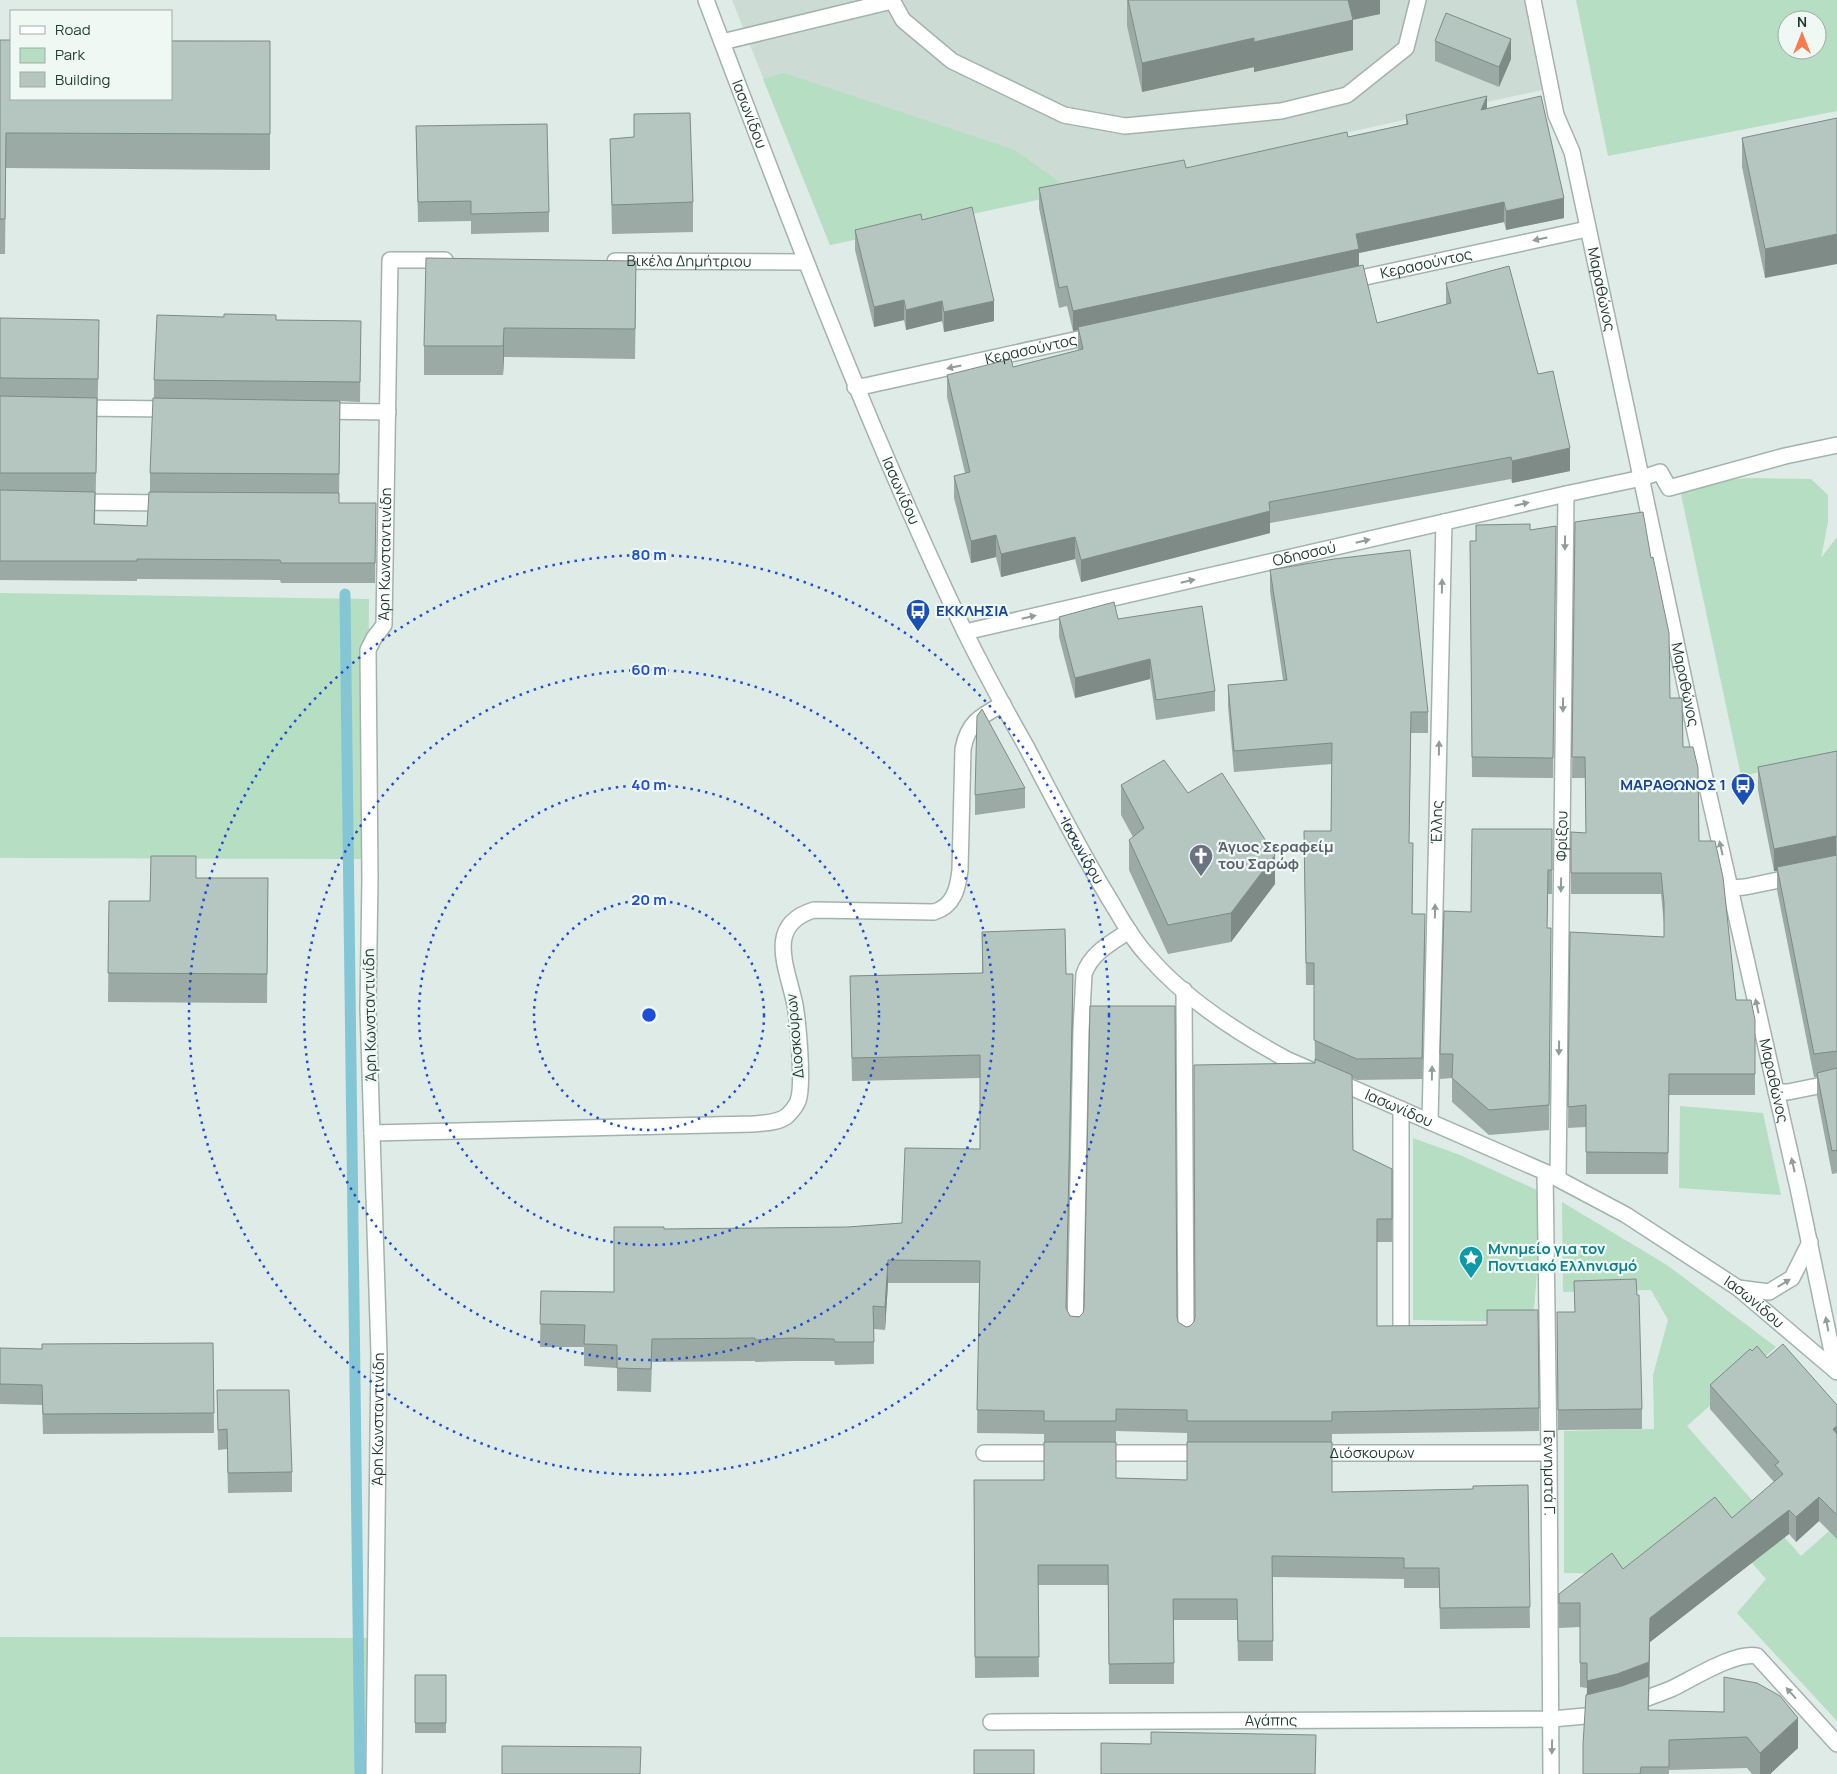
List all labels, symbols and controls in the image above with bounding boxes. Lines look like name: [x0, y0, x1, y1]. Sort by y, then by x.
legend: [10, 10, 172, 100]
north arrow: [1777, 10, 1827, 60]
text: N: [1797, 12, 1807, 31]
text: Road: [55, 19, 91, 40]
text: Park: [55, 44, 85, 65]
text: Building: [55, 69, 110, 90]
street label: Ιασωνίδου: [727, 77, 772, 151]
one-way arrow: [1532, 235, 1547, 243]
street label: Κερασούντος: [1378, 243, 1474, 284]
street label: Μαραθώνος: [1582, 245, 1621, 333]
street label: Βικέλα Δημήτριου: [626, 250, 752, 272]
street label: Κερασούντος: [983, 329, 1079, 369]
one-way arrow: [946, 363, 961, 371]
street label: Ιασωνίδου: [877, 453, 925, 528]
street label: Άρη Κωνσταντινίδη: [373, 487, 396, 621]
one-way arrow: [1514, 500, 1529, 508]
one-way arrow: [1561, 535, 1569, 551]
street label: Οδησσού: [1270, 536, 1338, 571]
one-way arrow: [1356, 537, 1371, 545]
text: 80 m: [631, 544, 667, 565]
one-way arrow: [1180, 577, 1195, 585]
one-way arrow: [1438, 577, 1446, 593]
bus stop icon: ΕΚΚΛΗΣΙΑ: [905, 598, 931, 632]
place label: ΕΚΚΛΗΣΙΑ: [936, 600, 1008, 621]
one-way arrow: [1022, 613, 1037, 621]
street label: Μαραθώνος: [1666, 640, 1705, 728]
text: 60 m: [631, 659, 667, 680]
one-way arrow: [1559, 698, 1567, 714]
one-way arrow: [1435, 740, 1443, 756]
bus stop icon: ΜΑΡΑΘΩΝΟΣ 1: [1730, 772, 1756, 806]
text: 40 m: [631, 774, 667, 795]
place label: ΜΑΡΑΘΩΝΟΣ 1: [1620, 774, 1726, 795]
street label: Έλλης: [1425, 800, 1448, 844]
street label: Φρίξου: [1551, 811, 1572, 861]
street label: Ιασωνίδου: [1056, 815, 1109, 888]
place label: Άγιος Σεραφείμ του Σαρώφ: [1218, 836, 1334, 874]
one-way arrow: [1717, 840, 1725, 855]
church icon: Άγιος Σεραφείμ του Σαρώφ: [1188, 843, 1214, 877]
one-way arrow: [1557, 878, 1565, 894]
text: 20 m: [631, 889, 667, 910]
one-way arrow: [1431, 902, 1439, 918]
street label: Άρη Κωνσταντινίδη: [358, 948, 381, 1082]
street label: Διοσκούρων: [780, 992, 809, 1079]
one-way arrow: [1753, 999, 1761, 1014]
centre of rings: [640, 1006, 658, 1024]
street label: Μαραθώνος: [1754, 1037, 1794, 1125]
one-way arrow: [1555, 1040, 1563, 1056]
one-way arrow: [1428, 1065, 1436, 1081]
street label: Ιασωνίδου: [1362, 1084, 1436, 1132]
one-way arrow: [1789, 1157, 1797, 1172]
place label: Μνημείο για τον Ποντιακό Ελληνισμό: [1488, 1238, 1637, 1276]
place icon: Μνημείο για τον Ποντιακό Ελληνισμό: [1458, 1245, 1484, 1279]
street label: Ιασωνίδου: [1720, 1271, 1789, 1333]
one-way arrow: [1777, 1278, 1790, 1287]
one-way arrow: [1822, 1315, 1830, 1331]
street label: Άρη Κωνσταντινίδη: [366, 1352, 389, 1486]
street label: Γεννηματά Γ.: [1539, 1430, 1560, 1516]
street label: Διόσκουρων: [1329, 1442, 1415, 1463]
one-way arrow: [1786, 1687, 1797, 1700]
street label: Αγάπης: [1245, 1709, 1297, 1731]
one-way arrow: [1547, 1739, 1555, 1755]

